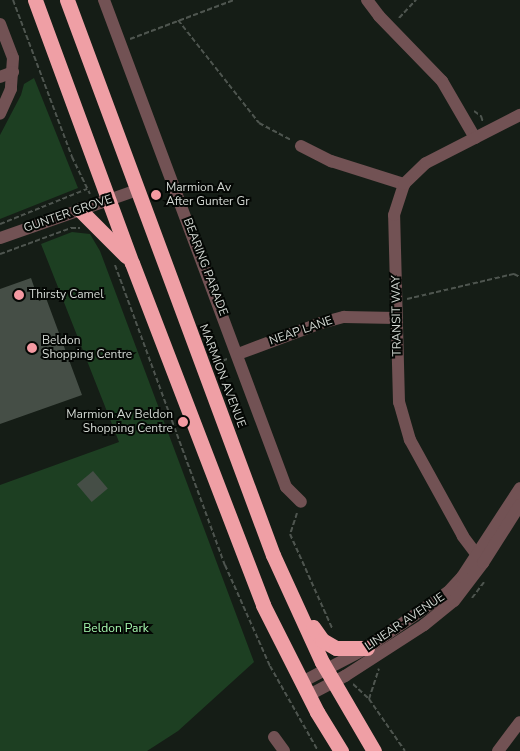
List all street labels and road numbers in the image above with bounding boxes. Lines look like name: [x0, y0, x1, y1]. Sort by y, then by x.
street label: GUNTER GROVE: [22, 192, 114, 236]
street label: BEARING PARADE: [180, 216, 230, 318]
street label: TRANSIT WAY: [389, 275, 405, 357]
street label: NEAP LANE: [267, 313, 335, 349]
street label: MARMION AVENUE: [196, 322, 248, 430]
street label: LINEAR AVENUE: [362, 590, 448, 654]

